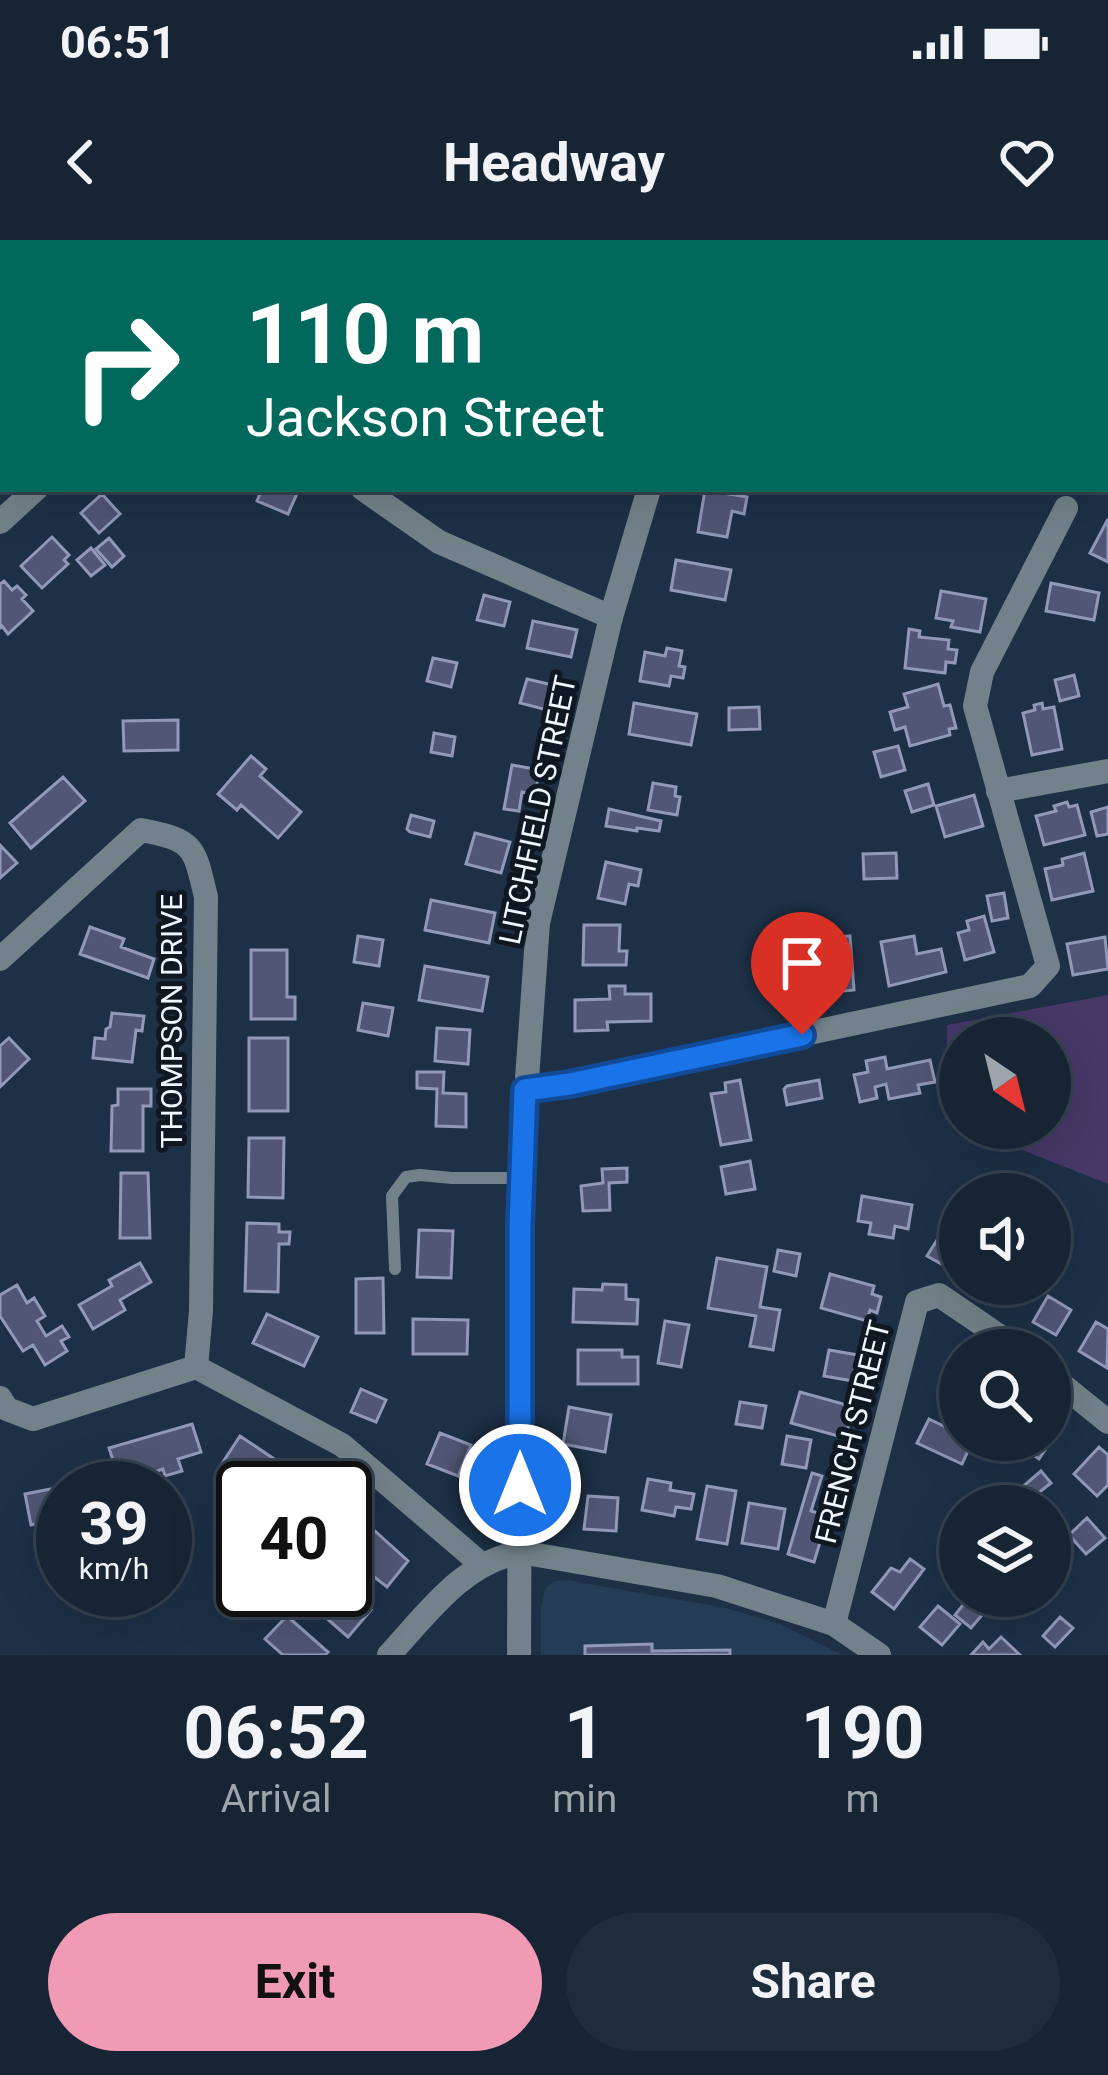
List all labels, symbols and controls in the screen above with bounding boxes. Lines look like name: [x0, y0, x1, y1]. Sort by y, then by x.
text: 06:51: [60, 16, 176, 69]
icon: back: [48, 129, 114, 195]
icon: heart: [994, 129, 1060, 195]
text: Headway: [443, 131, 665, 194]
text: 110 m: [246, 285, 484, 384]
icon: right: [48, 288, 204, 444]
text: Jackson Street: [246, 386, 605, 449]
street label: LITCHFIELD STREET: [492, 672, 583, 947]
street label: THOMPSON DRIVE: [154, 894, 189, 1148]
pin: [751, 912, 853, 1035]
icon: arrive: [769, 930, 835, 996]
north arrow: [939, 1017, 1071, 1149]
map controls: [939, 1017, 1071, 1617]
button: sound: [939, 1173, 1071, 1305]
street label: FRENCH STREET: [808, 1317, 897, 1547]
button: search: [939, 1329, 1071, 1461]
position arrow: [457, 1422, 583, 1548]
speed limit sign: 40: [216, 1461, 372, 1617]
button: layers: [939, 1485, 1071, 1617]
text: 39: [80, 1488, 148, 1559]
text: km/h: [79, 1551, 149, 1586]
text: 06:52: [183, 1691, 369, 1776]
text: 1: [564, 1691, 605, 1776]
text: 190: [801, 1691, 925, 1776]
text: Arrival: [221, 1776, 331, 1822]
text: min: [552, 1776, 617, 1822]
text: m: [846, 1776, 880, 1822]
button: Exit: [48, 1913, 542, 2051]
button: Share: [566, 1913, 1060, 2051]

